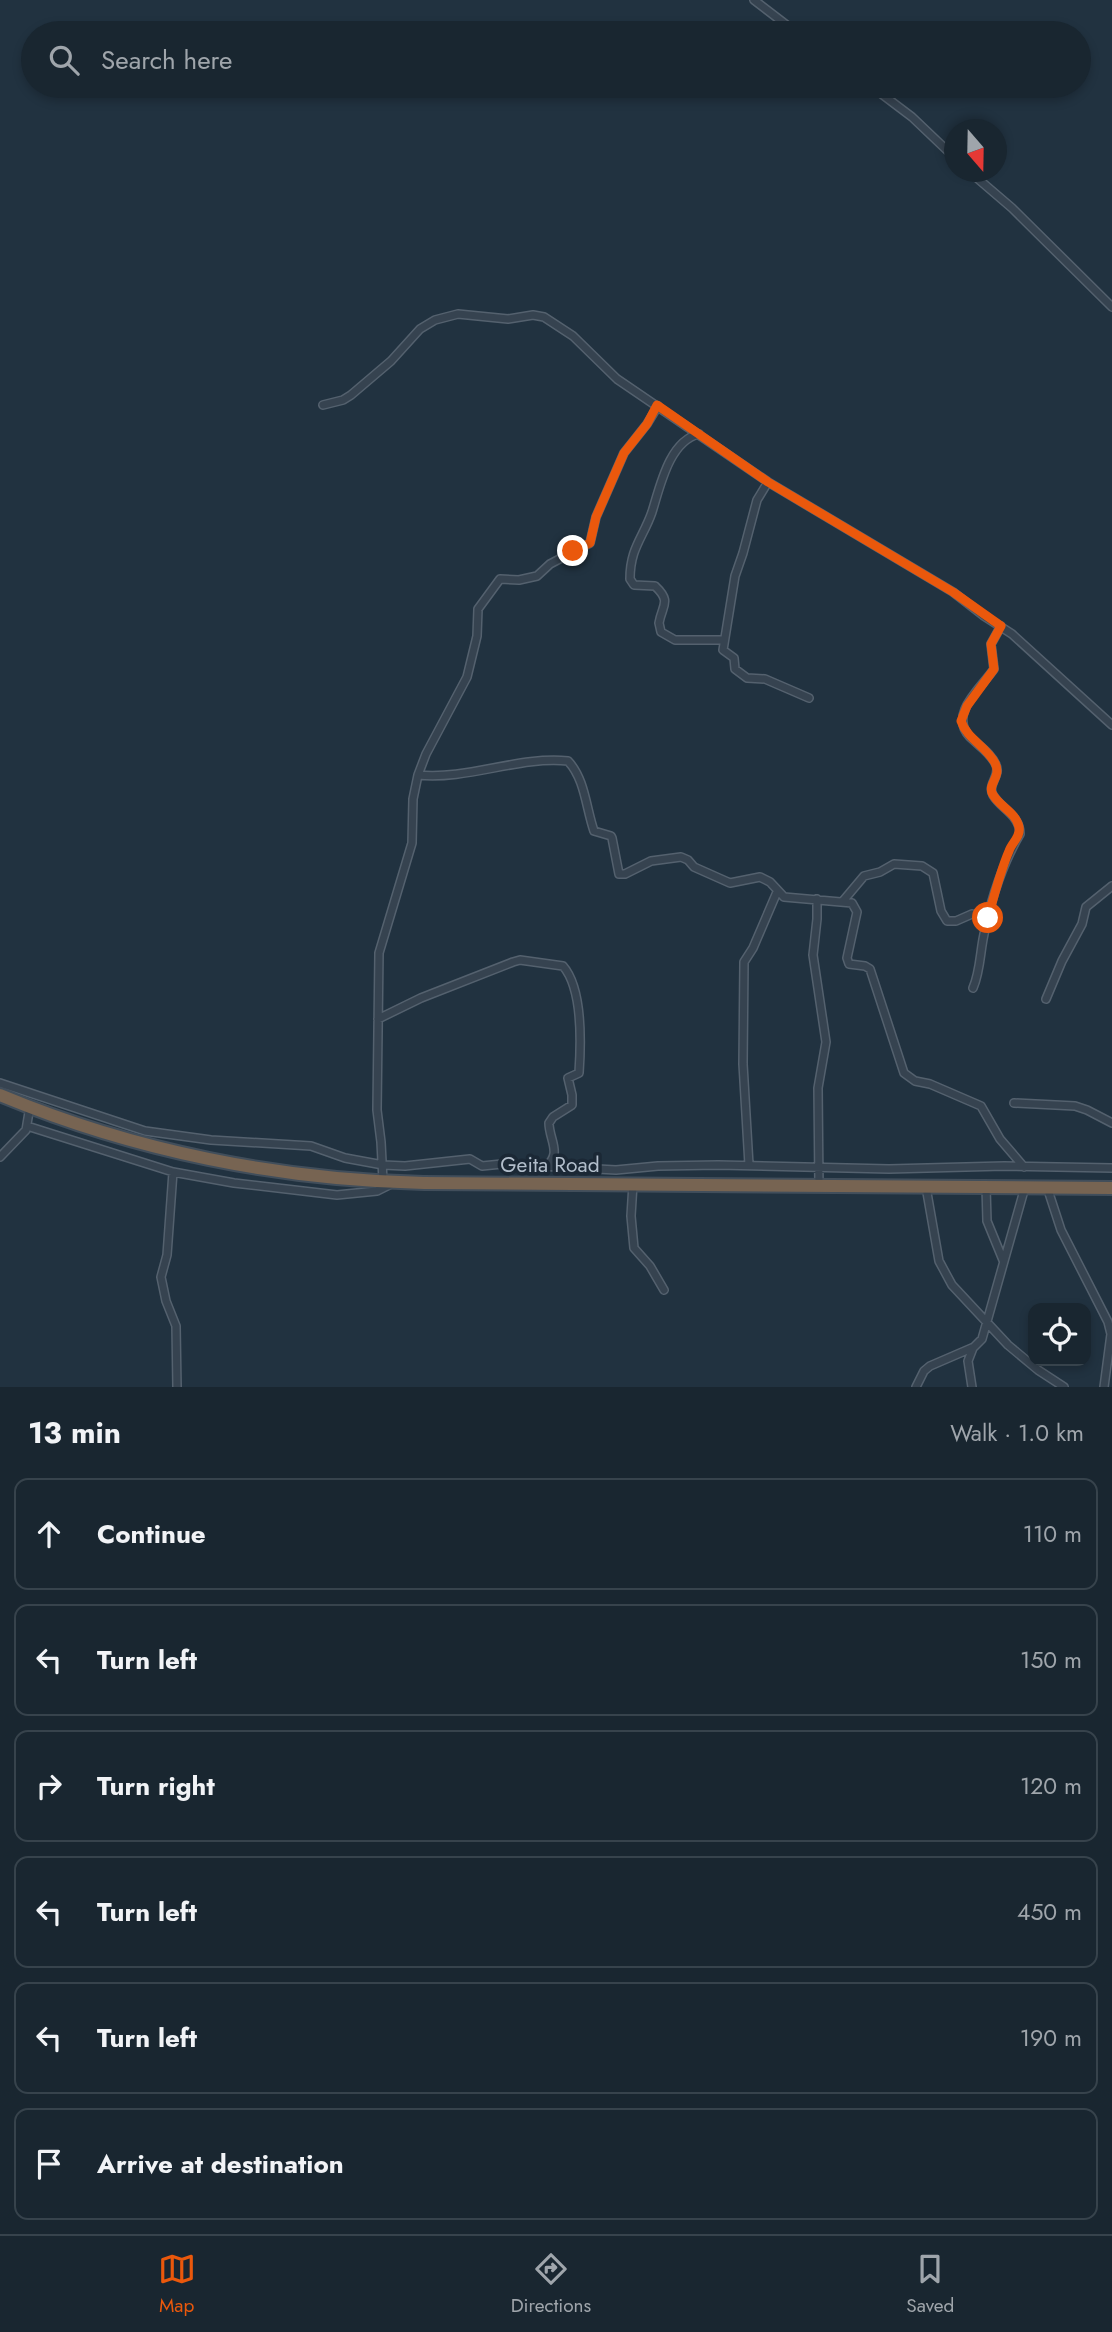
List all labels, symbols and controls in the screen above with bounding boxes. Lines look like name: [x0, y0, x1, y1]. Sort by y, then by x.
search box: [21, 21, 1091, 98]
icon: search: [45, 41, 83, 79]
text: Search here: [101, 41, 233, 79]
north arrow: [944, 119, 1007, 182]
route end: [557, 535, 588, 566]
route start: [972, 902, 1003, 933]
street label: Geita Road: [500, 1150, 600, 1180]
map controls: [1028, 1303, 1091, 1366]
button: locate: [1028, 1303, 1091, 1366]
text: 13 min: [28, 1411, 121, 1454]
text: Walk · 1.0 km: [950, 1416, 1084, 1450]
icon: ahead: [30, 1515, 68, 1553]
text: Continue: [97, 1515, 206, 1553]
text: 110 m: [1023, 1517, 1082, 1551]
icon: left: [30, 1641, 68, 1679]
text: Turn left: [97, 1641, 197, 1679]
text: 150 m: [1020, 1643, 1082, 1677]
icon: right: [30, 1767, 68, 1805]
text: Turn right: [97, 1767, 215, 1805]
text: 120 m: [1020, 1769, 1082, 1803]
icon: left: [30, 1893, 68, 1931]
text: Turn left: [97, 1893, 197, 1931]
text: 450 m: [1017, 1895, 1082, 1929]
icon: left: [30, 2019, 68, 2057]
text: Turn left: [97, 2019, 197, 2057]
text: 190 m: [1020, 2021, 1082, 2055]
icon: arrive: [30, 2145, 68, 2183]
text: Arrive at destination: [97, 2145, 344, 2183]
tab: Map: [158, 2250, 196, 2319]
tab: Directions: [511, 2250, 591, 2319]
tab: Saved: [906, 2250, 954, 2319]

